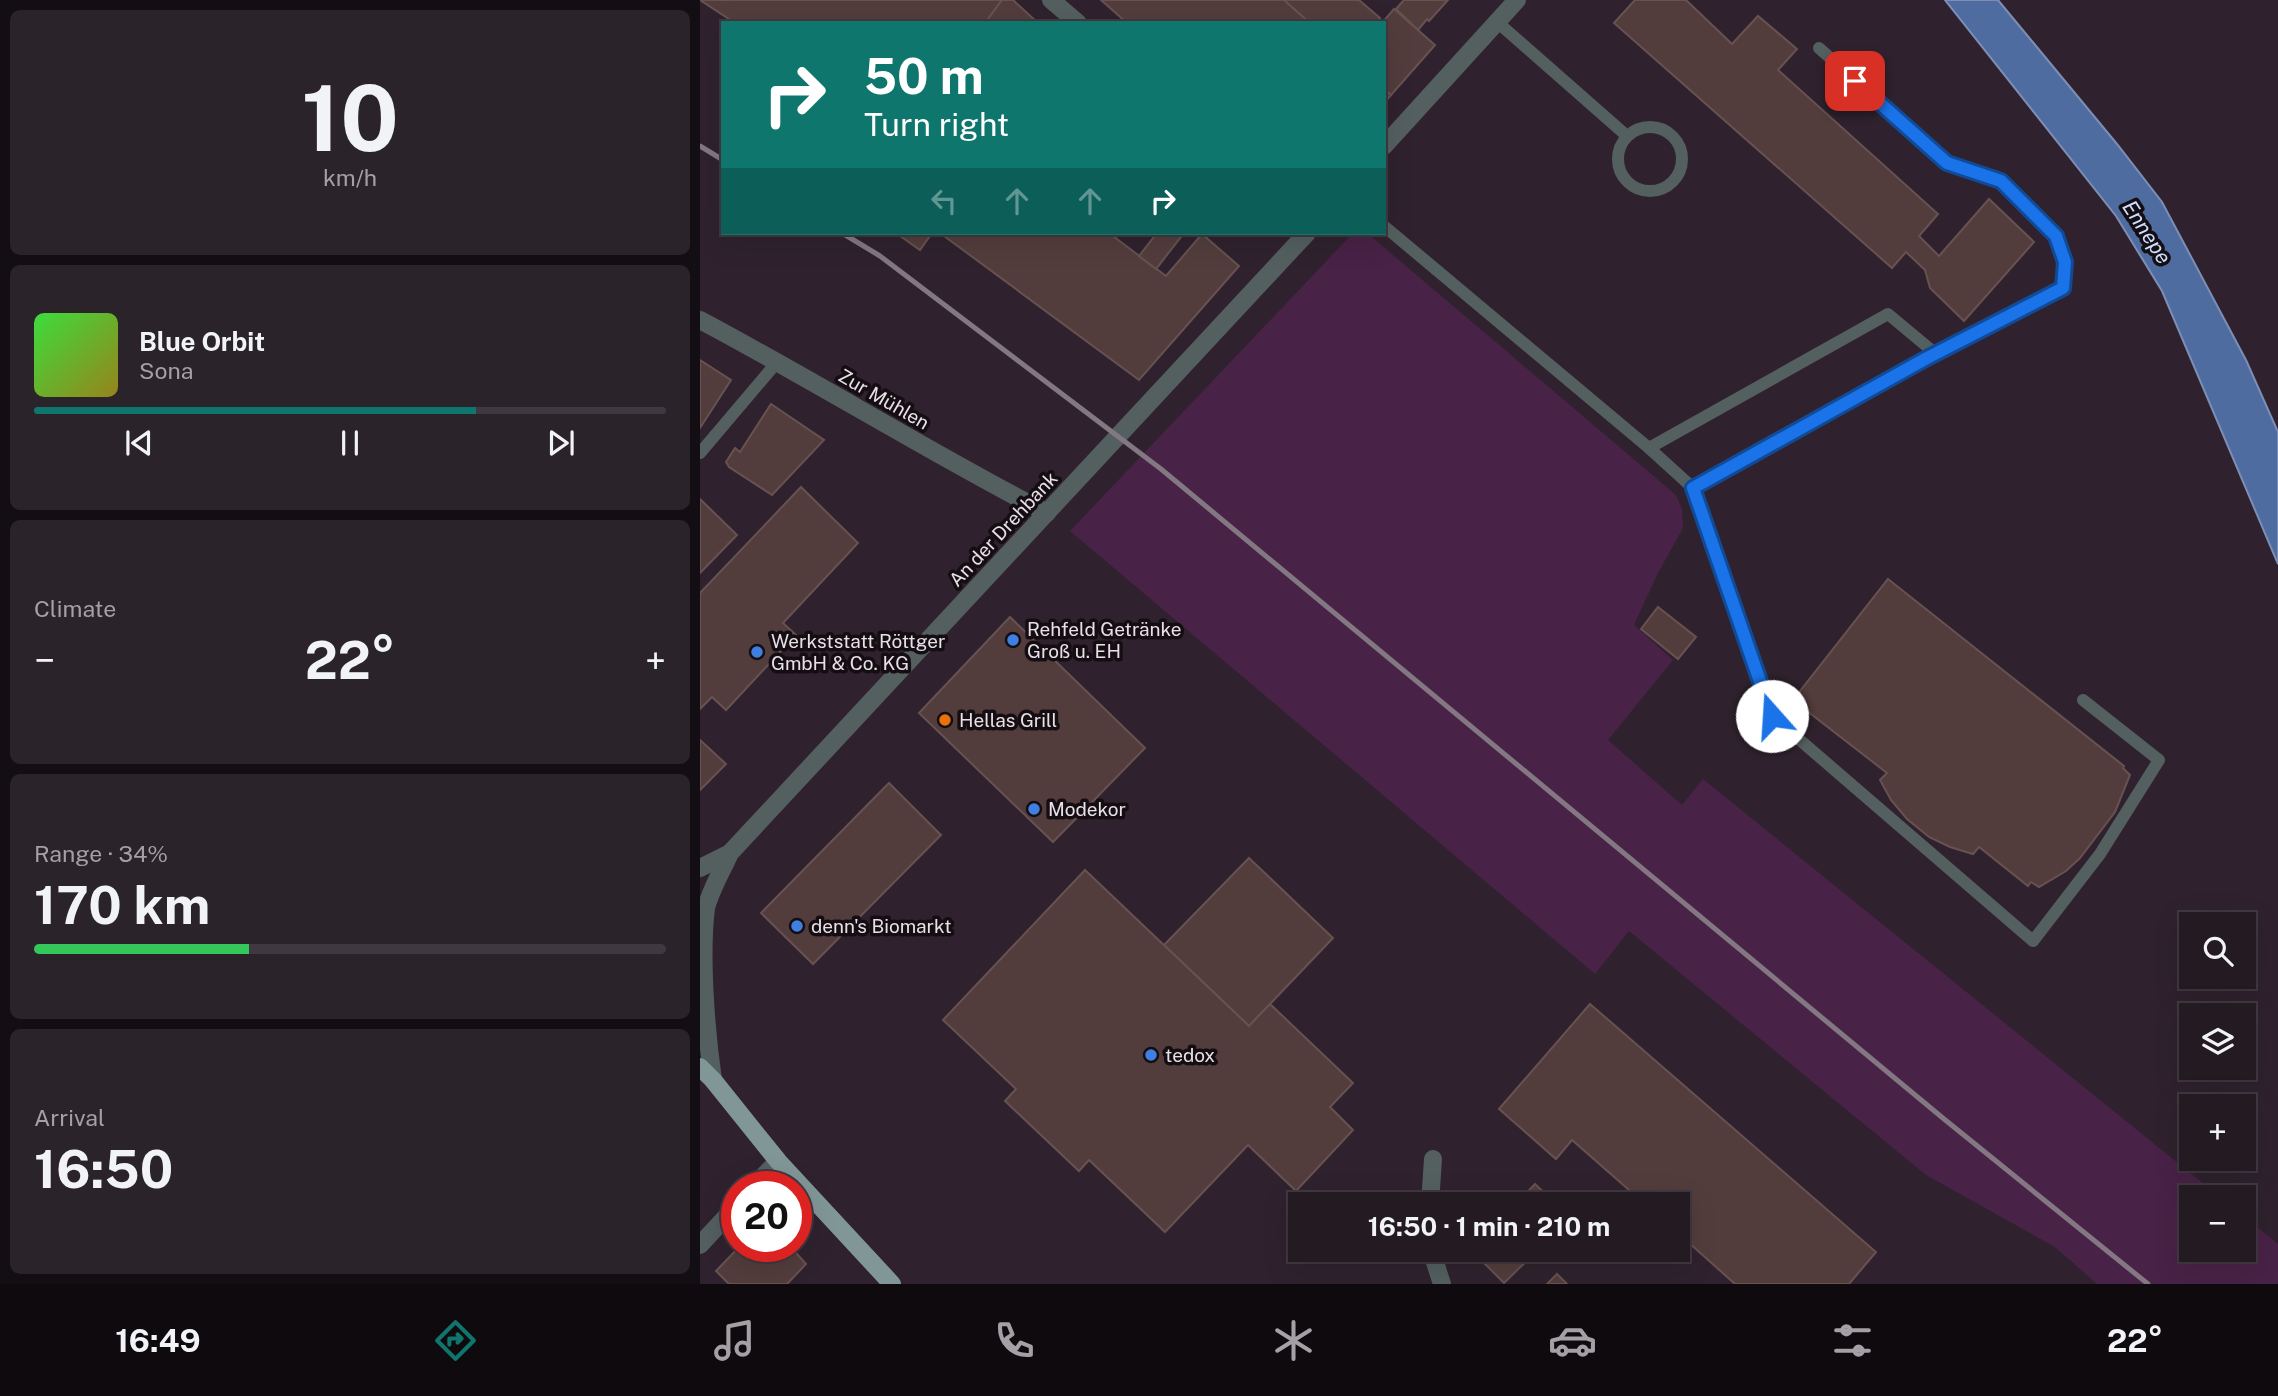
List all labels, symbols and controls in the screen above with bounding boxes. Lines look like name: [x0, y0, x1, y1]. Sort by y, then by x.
text: 50 m: [864, 47, 984, 105]
icon: right: [749, 49, 840, 140]
pin: [1825, 51, 1885, 111]
icon: arrive: [1836, 62, 1874, 100]
text: 10: [301, 65, 399, 171]
text: Turn right: [864, 106, 1009, 143]
text: km/h: [323, 164, 377, 191]
icon: left: [925, 182, 963, 220]
icon: ahead: [998, 182, 1036, 220]
icon: ahead: [1071, 182, 1109, 220]
icon: right: [1144, 182, 1182, 220]
water label: Ennepe: [2117, 196, 2177, 268]
text: Blue Orbit: [139, 326, 265, 357]
text: Sona: [139, 357, 193, 384]
street label: Zur Mühlen: [835, 364, 933, 434]
icon: previous: [120, 424, 158, 462]
icon: pause: [331, 424, 369, 462]
icon: next: [542, 424, 580, 462]
street label: An der Drehbank: [944, 467, 1062, 591]
text: Climate: [34, 595, 116, 622]
place label: Rehfeld Getränke Groß u. EH: [1027, 618, 1182, 662]
text: 22°: [305, 630, 395, 691]
place label: Werkststatt Röttger GmbH & Co. KG: [771, 630, 946, 674]
marker: Rehfeld Getränke Groß u. EH: [1005, 632, 1021, 648]
text: −: [34, 638, 55, 683]
text: +: [645, 638, 666, 683]
marker: Werkststatt Röttger GmbH & Co. KG: [749, 644, 765, 660]
position arrow: [1735, 679, 1809, 753]
place label: Hellas Grill: [959, 709, 1057, 731]
marker: Hellas Grill: [937, 712, 953, 728]
place label: Modekor: [1048, 798, 1126, 820]
marker: Modekor: [1026, 801, 1042, 817]
text: Range · 34%: [34, 840, 168, 867]
text: 170 km: [34, 875, 210, 936]
map controls: [2179, 912, 2256, 1262]
button: search: [2179, 912, 2256, 989]
place label: denn's Biomarkt: [811, 915, 952, 937]
marker: denn's Biomarkt: [789, 918, 805, 934]
button: layers: [2179, 1003, 2256, 1080]
place label: tedox: [1165, 1044, 1215, 1066]
marker: tedox: [1143, 1047, 1159, 1063]
button: +: [2179, 1094, 2256, 1171]
text: Arrival: [34, 1104, 105, 1131]
text: 16:50: [34, 1139, 173, 1200]
speed limit sign: 20: [721, 1171, 812, 1262]
button: −: [2179, 1185, 2256, 1262]
text: 16:50 · 1 min · 210 m: [1368, 1211, 1610, 1242]
icon: directions: [431, 1316, 480, 1365]
icon: music: [710, 1316, 759, 1365]
icon: phone: [990, 1316, 1039, 1365]
icon: climate: [1269, 1316, 1318, 1365]
icon: car: [1548, 1316, 1597, 1365]
icon: filters: [1828, 1316, 1877, 1365]
text: 16:49: [115, 1322, 201, 1359]
text: 22°: [2107, 1322, 2163, 1359]

